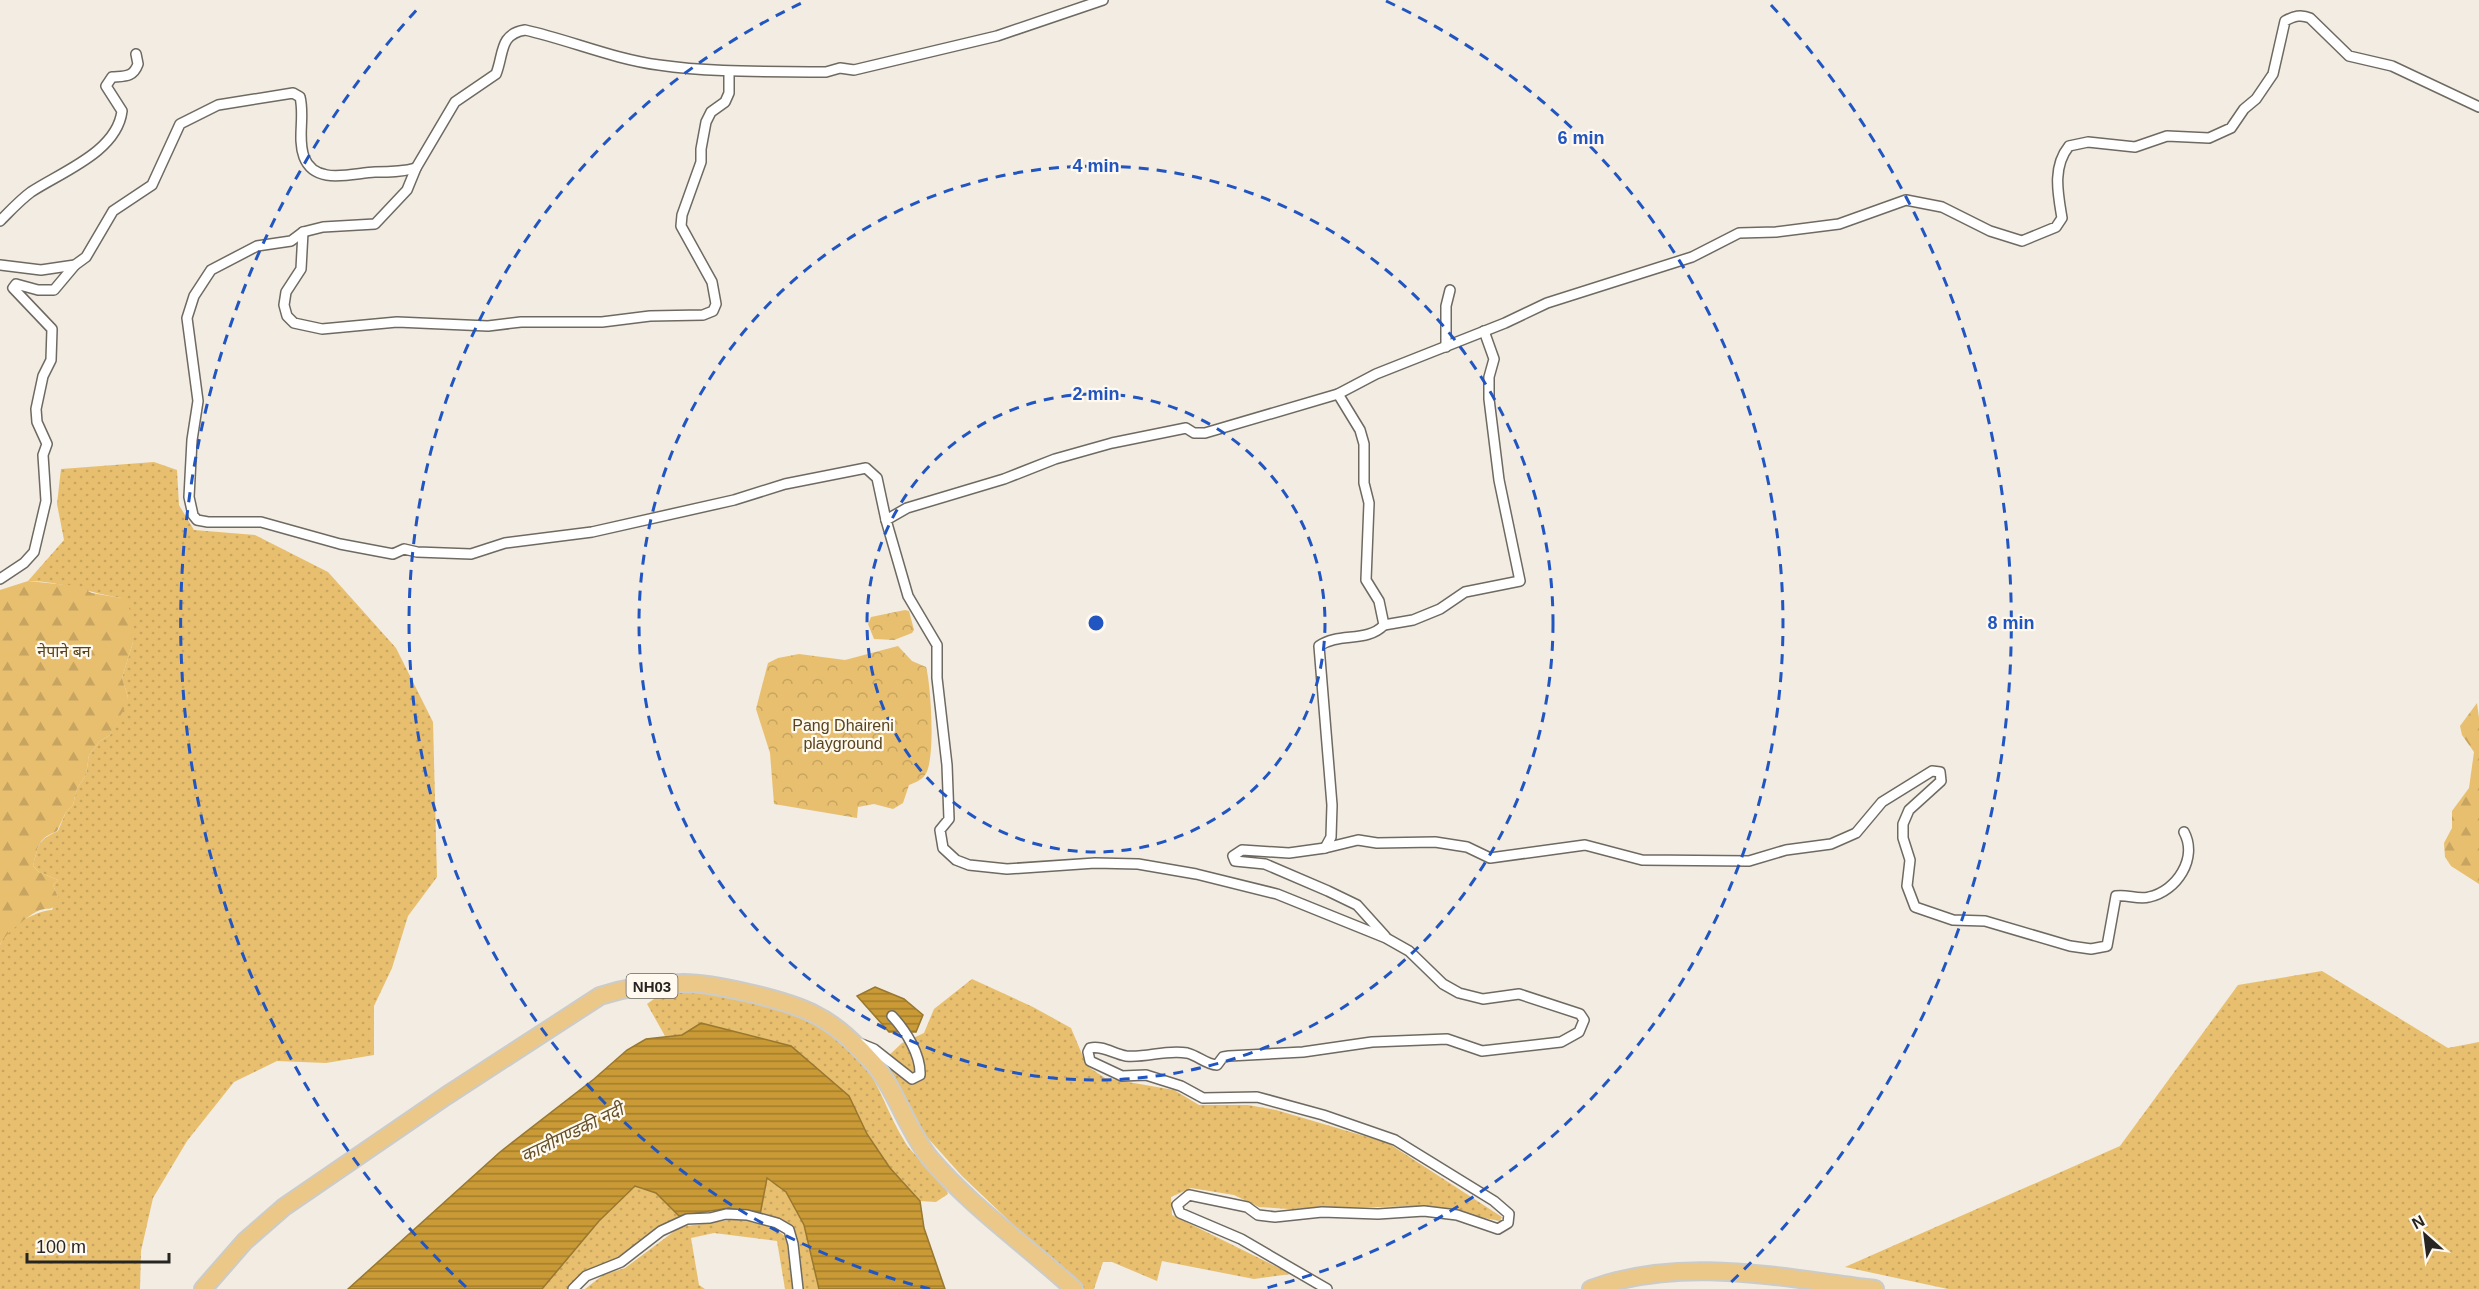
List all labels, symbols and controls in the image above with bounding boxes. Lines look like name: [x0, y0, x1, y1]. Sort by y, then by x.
text: 6 min: [1557, 128, 1605, 148]
text: 4 min: [1072, 156, 1120, 176]
text: 2 min: [1072, 384, 1120, 404]
centre of rings: [1086, 613, 1106, 633]
text: 8 min: [1987, 613, 2035, 633]
park label: नेपाने बन: [37, 642, 92, 660]
park label: Pang Dhaireni playground: [792, 717, 894, 752]
road number: NH03: [626, 974, 678, 998]
water label: कालीगण्डकी नदी: [517, 1097, 629, 1166]
north arrow: [2395, 1205, 2455, 1265]
text: N: [2409, 1212, 2427, 1232]
scale bar: [27, 1226, 170, 1264]
text: 100 m: [36, 1237, 86, 1257]

